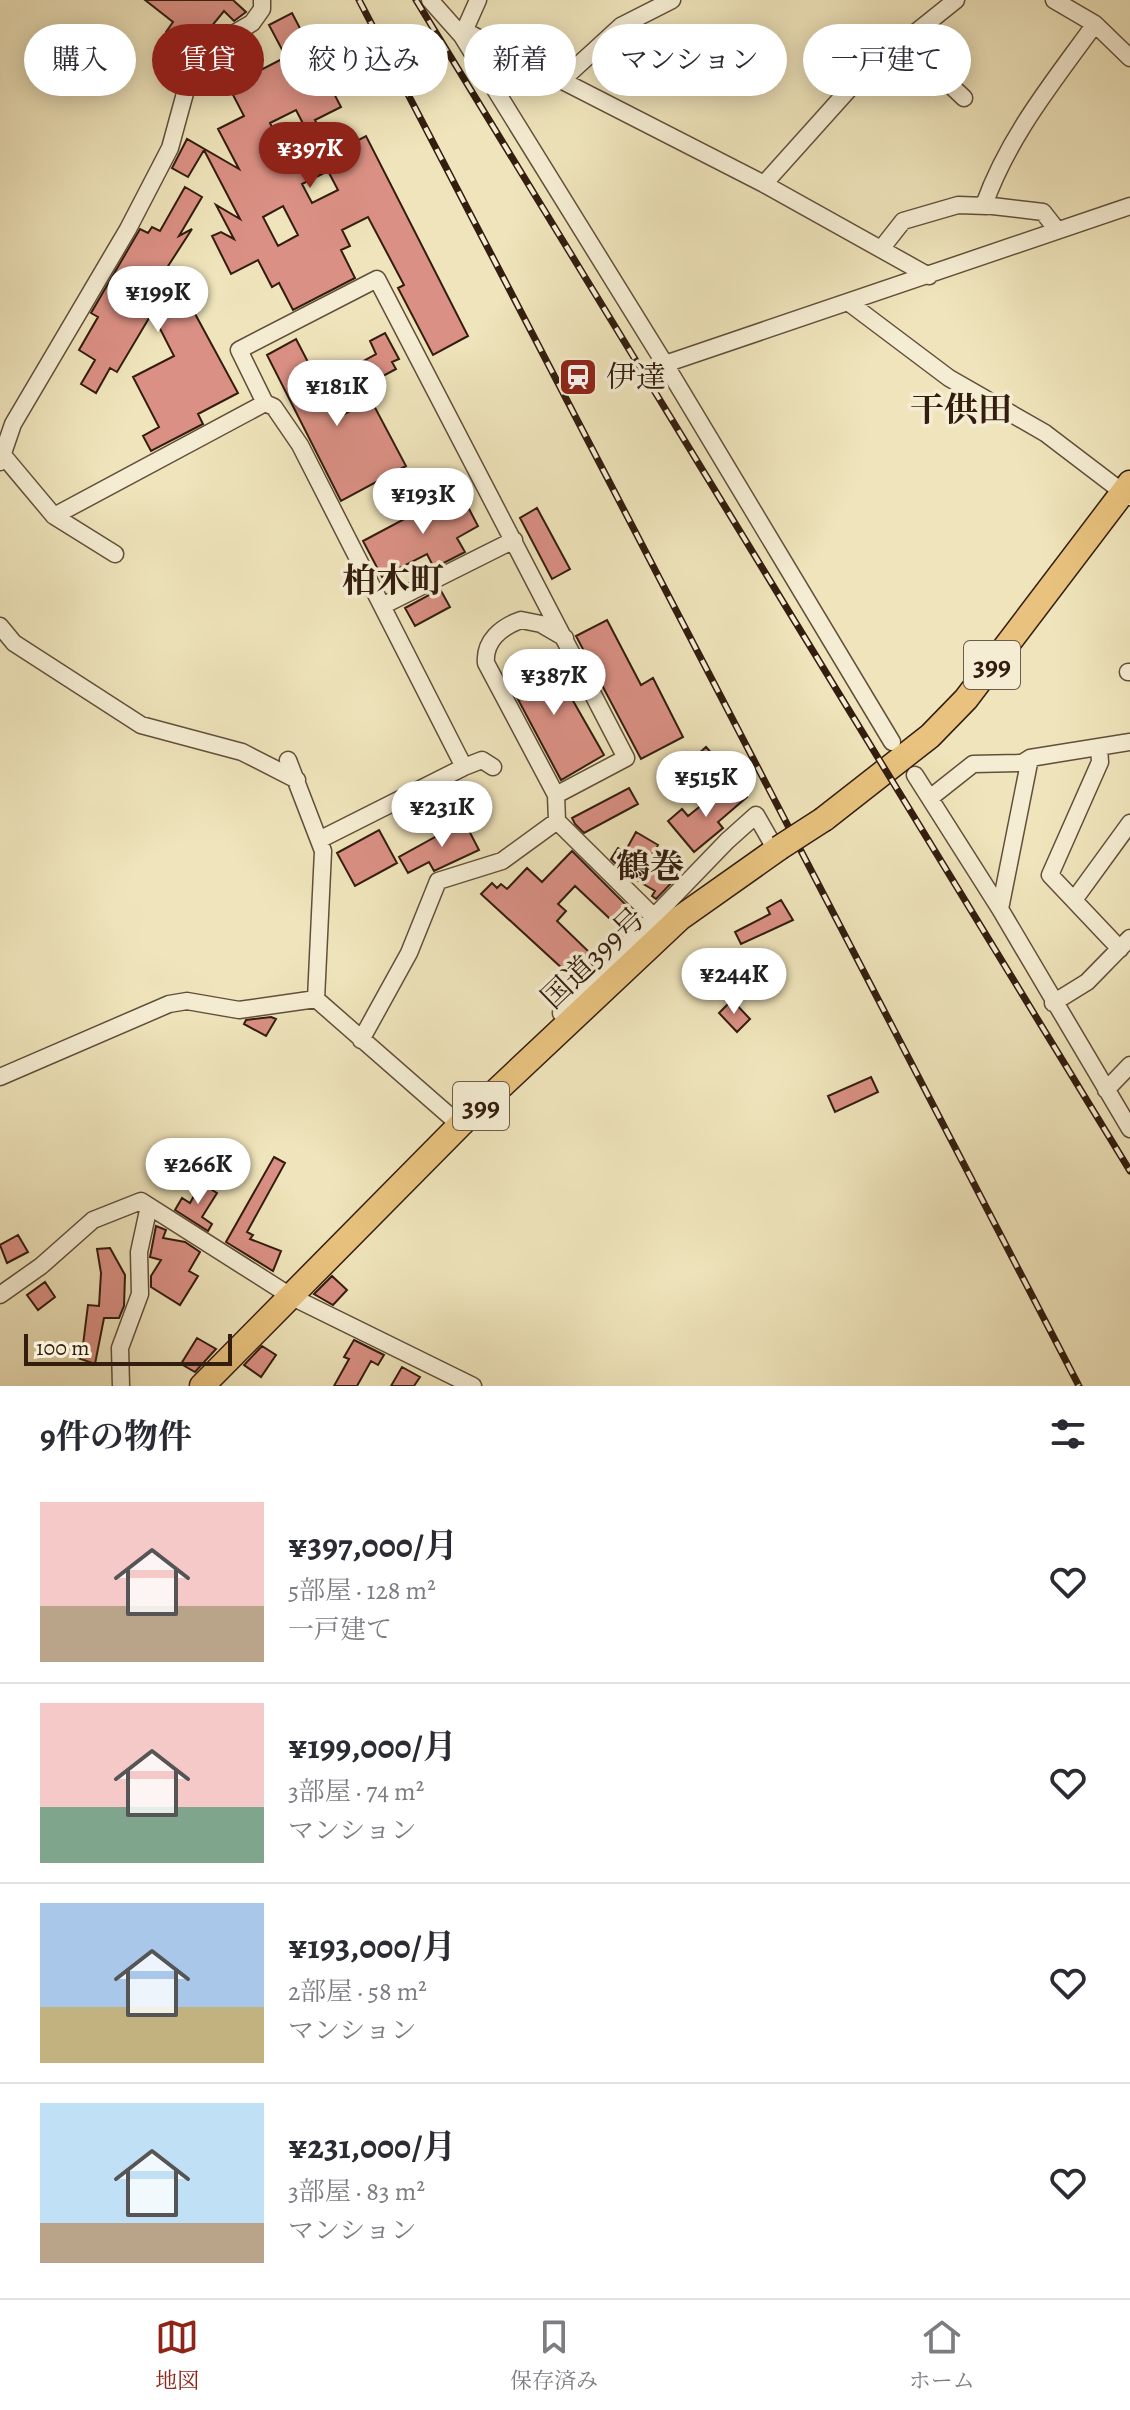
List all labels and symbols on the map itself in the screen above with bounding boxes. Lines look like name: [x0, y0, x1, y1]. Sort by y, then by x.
pin: ¥397K: [254, 122, 366, 190]
pin: ¥199K: [102, 266, 214, 334]
station icon: 伊達: [557, 356, 599, 398]
place label: 伊達: [606, 357, 666, 397]
pin: ¥181K: [281, 360, 393, 428]
district label: 干供田: [910, 386, 1012, 433]
pin: ¥193K: [367, 468, 479, 536]
district label: 柏木町: [342, 557, 444, 604]
road number: 399: [964, 641, 1020, 689]
pin: ¥387K: [498, 649, 610, 717]
pin: ¥515K: [650, 751, 762, 819]
pin: ¥231K: [386, 781, 498, 849]
district label: 鶴巻: [616, 843, 684, 890]
street label: 国道399号: [532, 899, 654, 1017]
pin: ¥244K: [678, 948, 790, 1016]
road number: 399: [453, 1082, 509, 1130]
pin: ¥266K: [142, 1138, 254, 1206]
scale bar: [24, 1330, 232, 1366]

